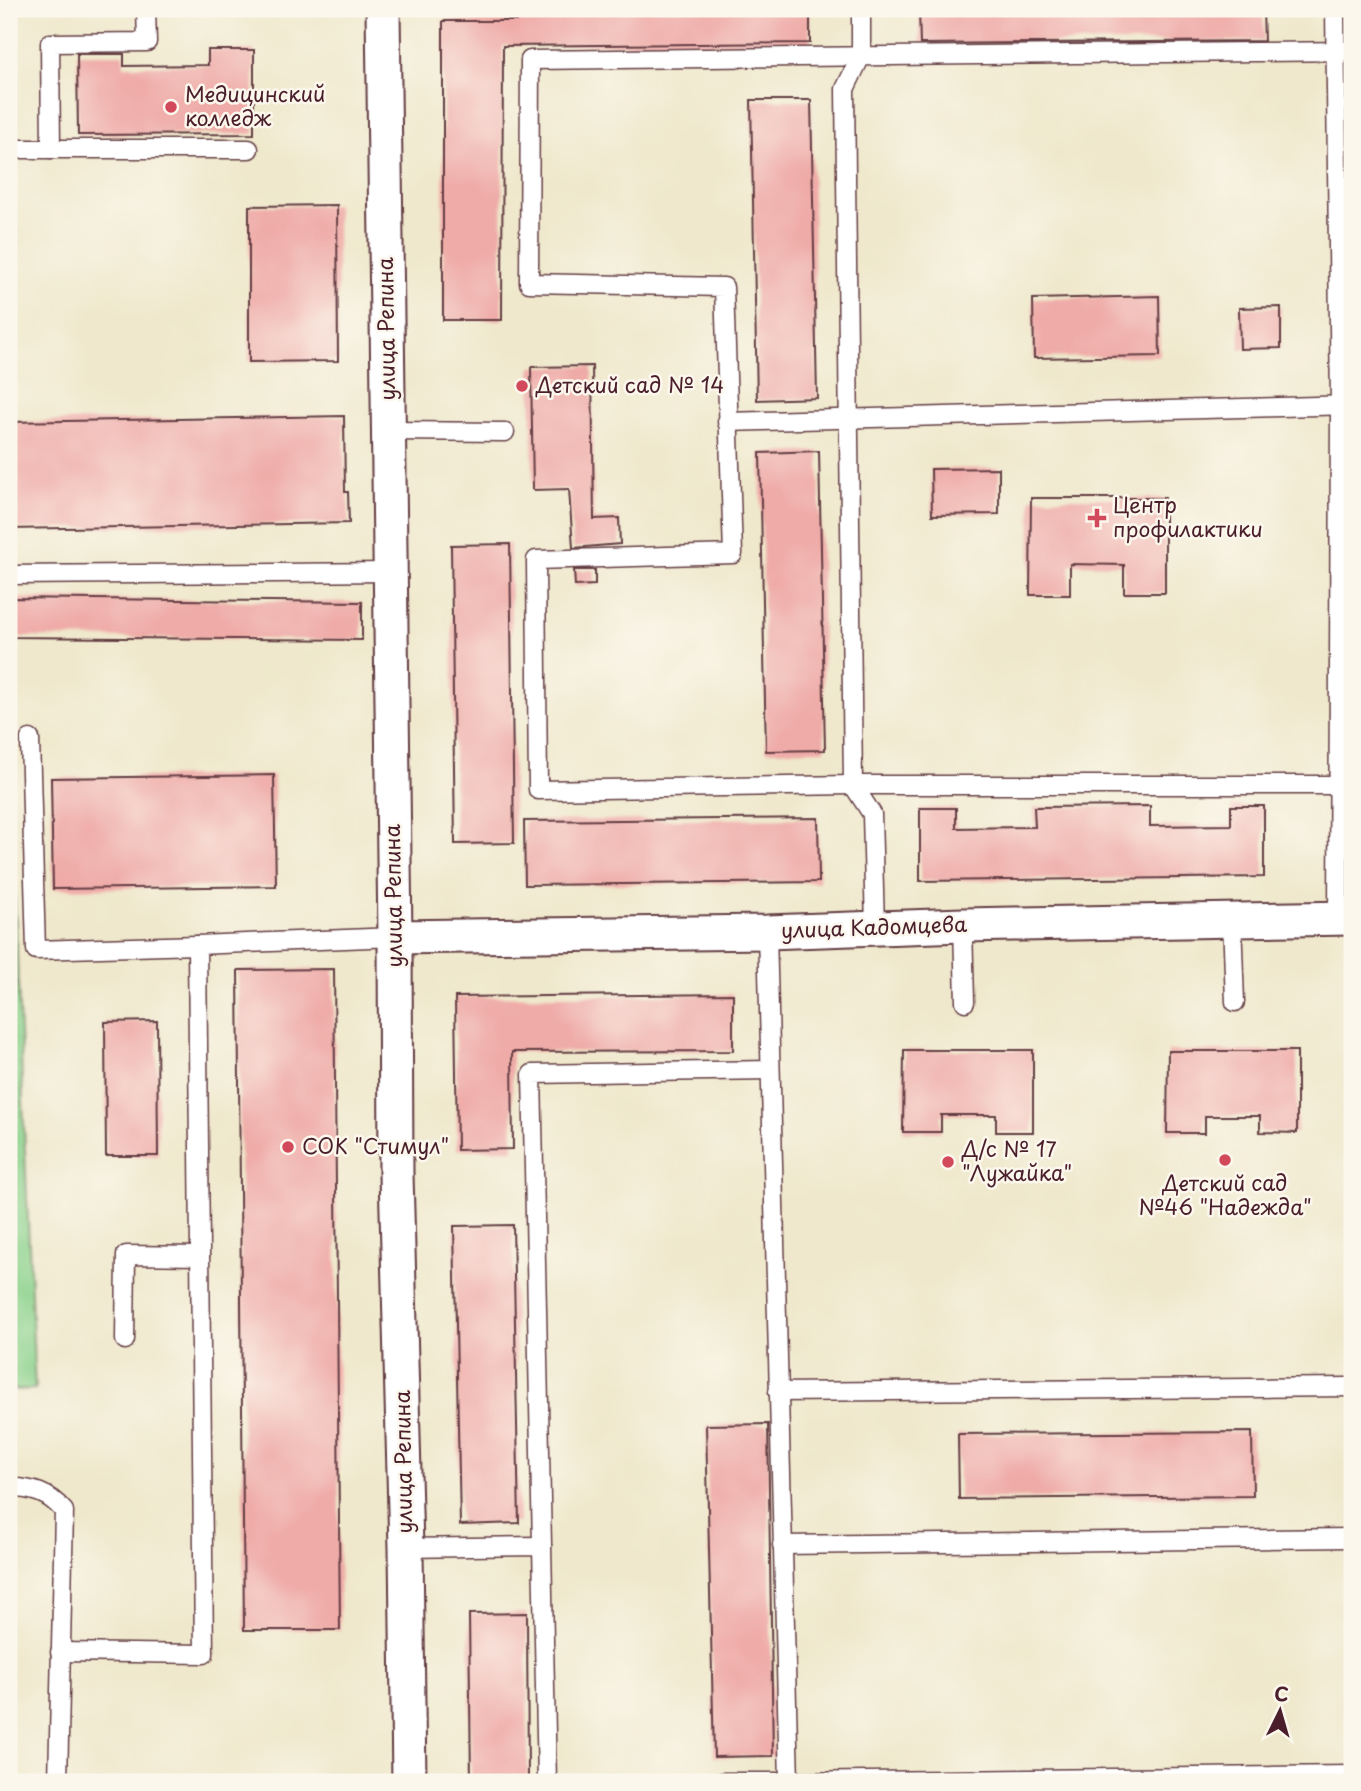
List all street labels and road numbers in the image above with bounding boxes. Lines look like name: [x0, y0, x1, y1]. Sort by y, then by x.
street label: улица Репина: [368, 256, 402, 401]
street label: улица Репина: [375, 823, 409, 968]
street label: улица Кадомцева: [780, 907, 968, 945]
street label: улица Репина: [385, 1389, 419, 1534]

